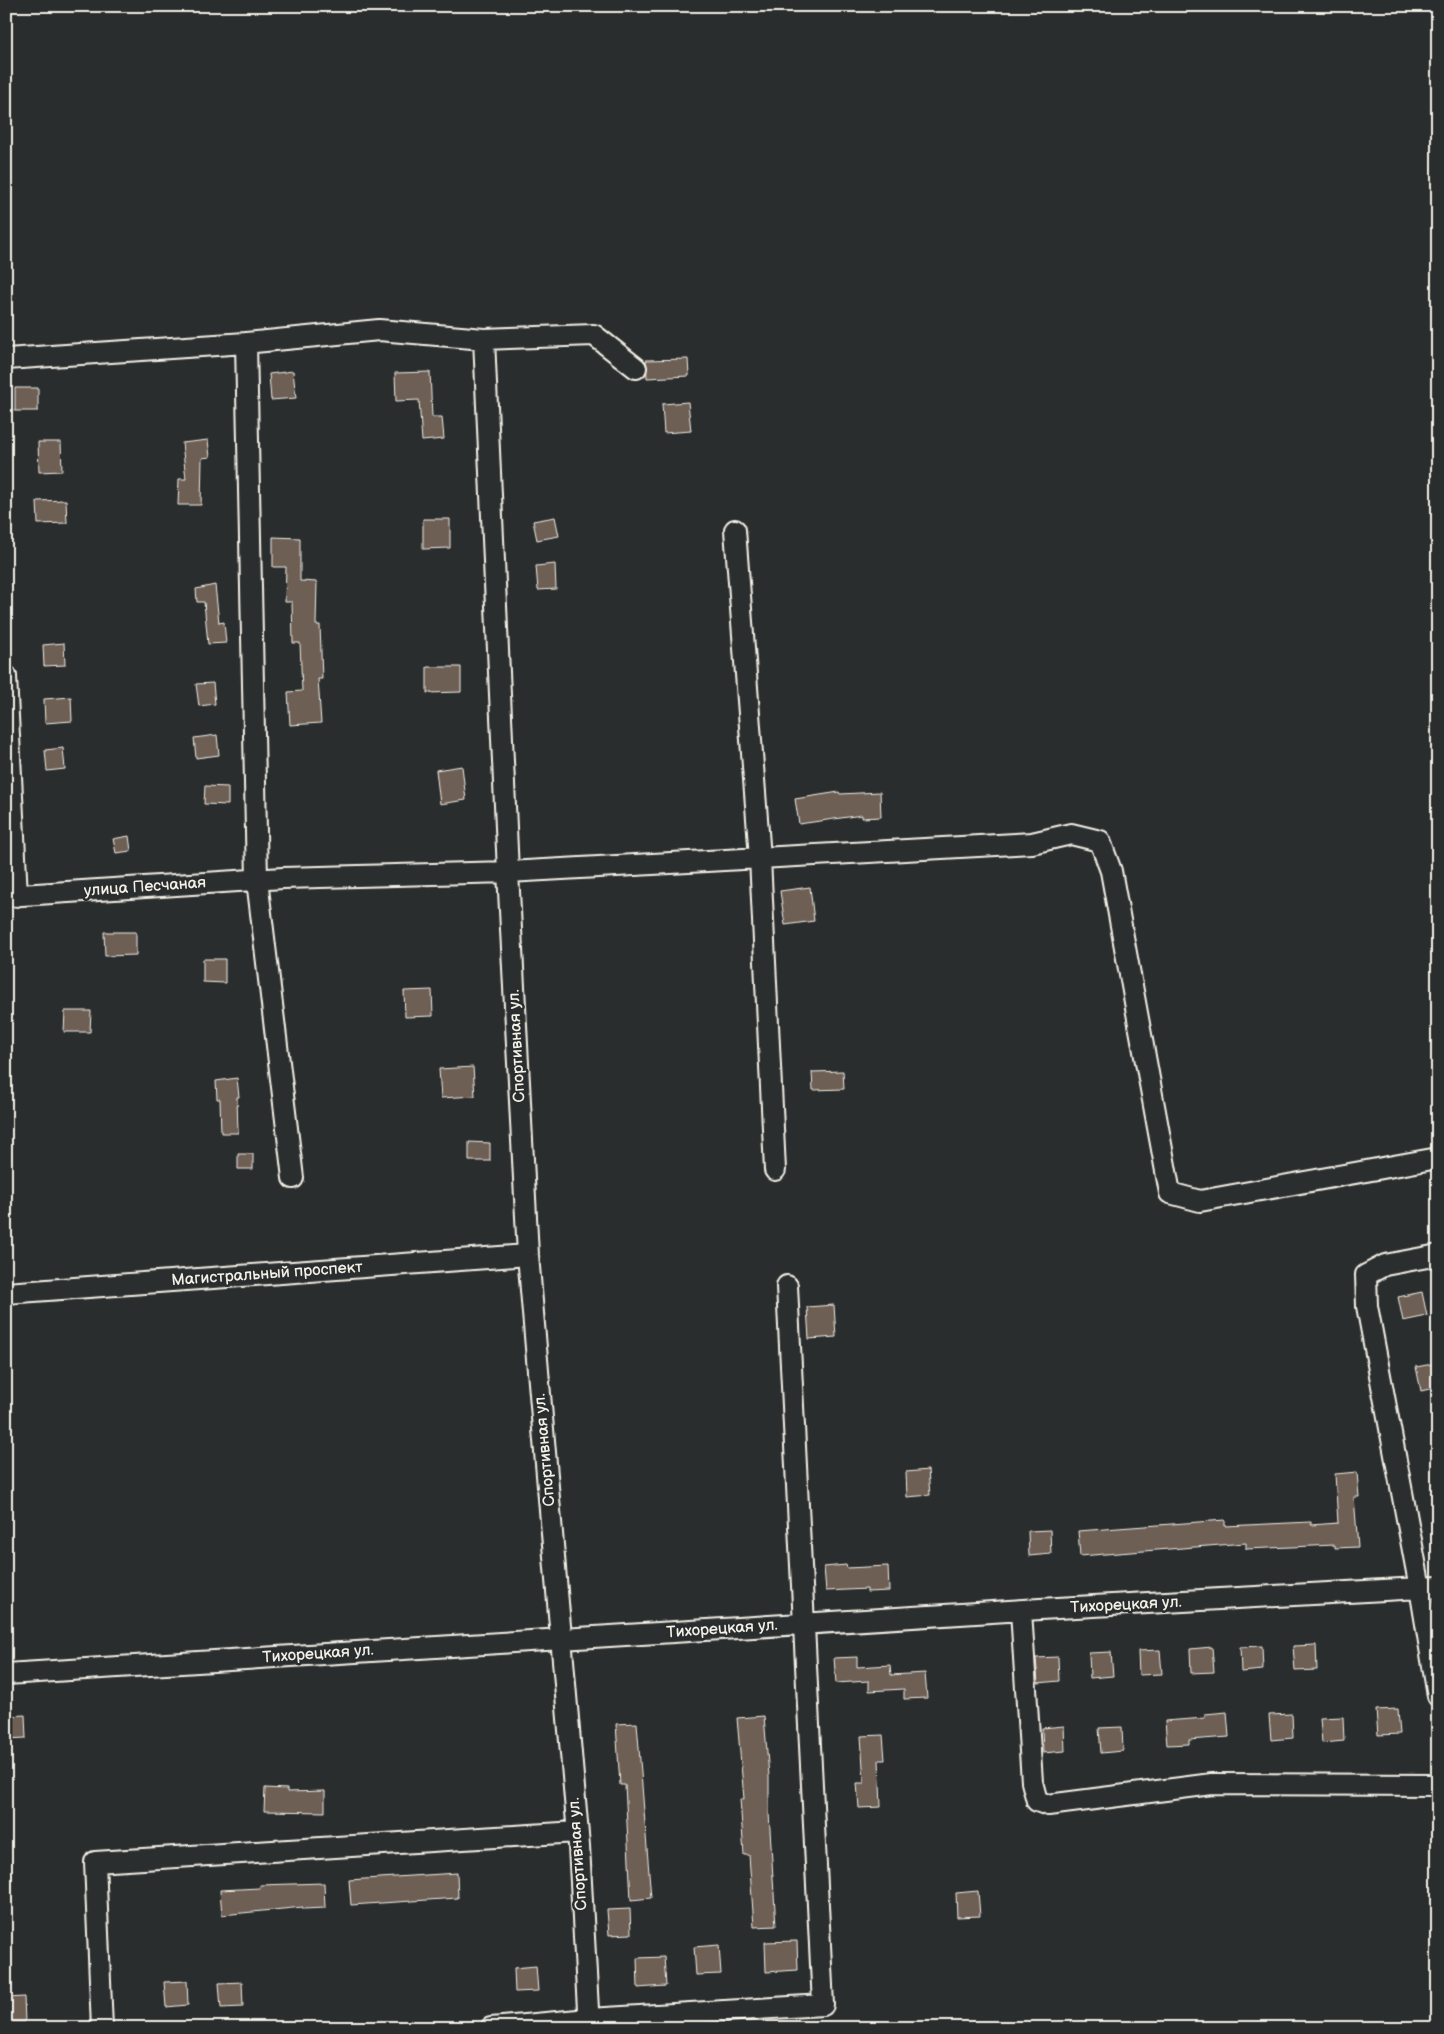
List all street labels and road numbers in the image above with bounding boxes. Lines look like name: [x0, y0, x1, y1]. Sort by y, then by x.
street label: улица Песчаная: [83, 873, 207, 901]
street label: Спортивная ул.: [505, 989, 529, 1103]
street label: Магистральный проспект: [171, 1258, 364, 1290]
street label: Спортивная ул.: [531, 1393, 559, 1507]
street label: Тихорецкая ул.: [1070, 1593, 1182, 1617]
street label: Тихорецкая ул.: [666, 1616, 778, 1642]
street label: Тихорецкая ул.: [262, 1641, 374, 1667]
street label: Спортивная ул.: [565, 1797, 591, 1911]

